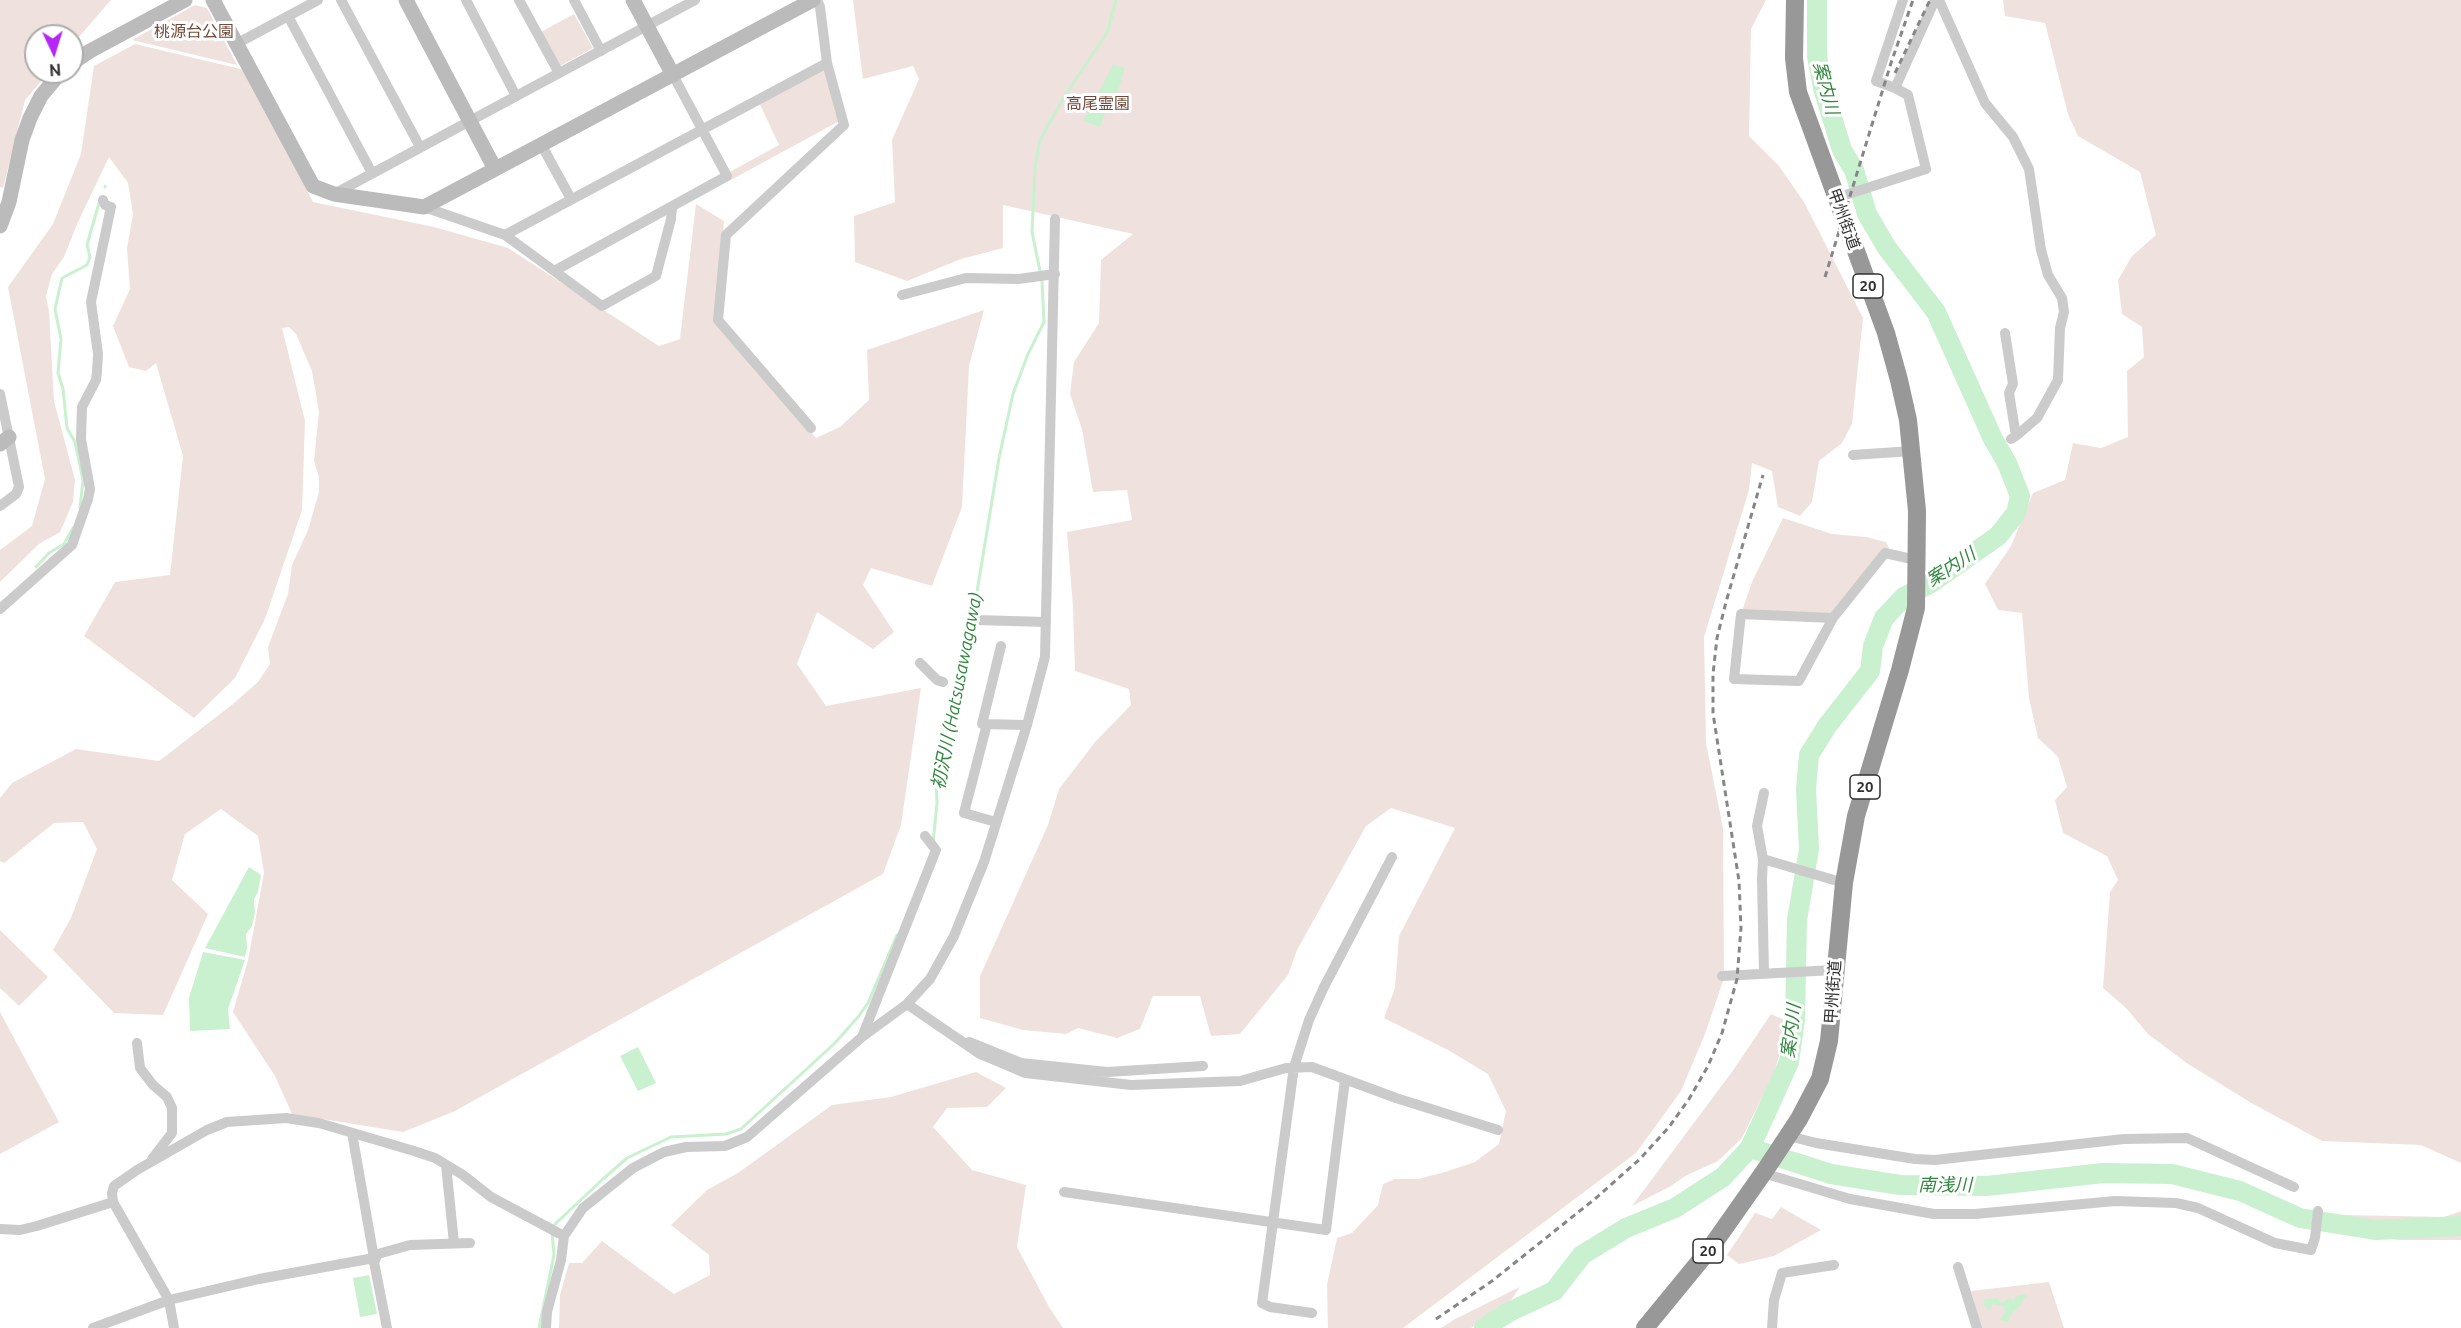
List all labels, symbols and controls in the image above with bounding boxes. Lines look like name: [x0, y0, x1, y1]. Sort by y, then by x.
park label: 桃源台公園: [154, 22, 234, 42]
north arrow: [24, 24, 84, 84]
water label: 案内川: [1809, 59, 1843, 117]
text: N: [49, 61, 62, 79]
park label: 高尾霊園: [1066, 94, 1130, 114]
street label: 甲州街道: [1824, 186, 1864, 252]
road number: 20: [1853, 274, 1883, 298]
water label: 案内川: [1922, 543, 1980, 591]
water label: 初沢川 (Hatsusawagawa): [927, 591, 987, 791]
road number: 20: [1850, 775, 1880, 799]
street label: 甲州街道: [1821, 959, 1845, 1025]
water label: 案内川: [1777, 1003, 1805, 1059]
water label: 南浅川: [1918, 1174, 1972, 1196]
road number: 20: [1693, 1239, 1723, 1263]

